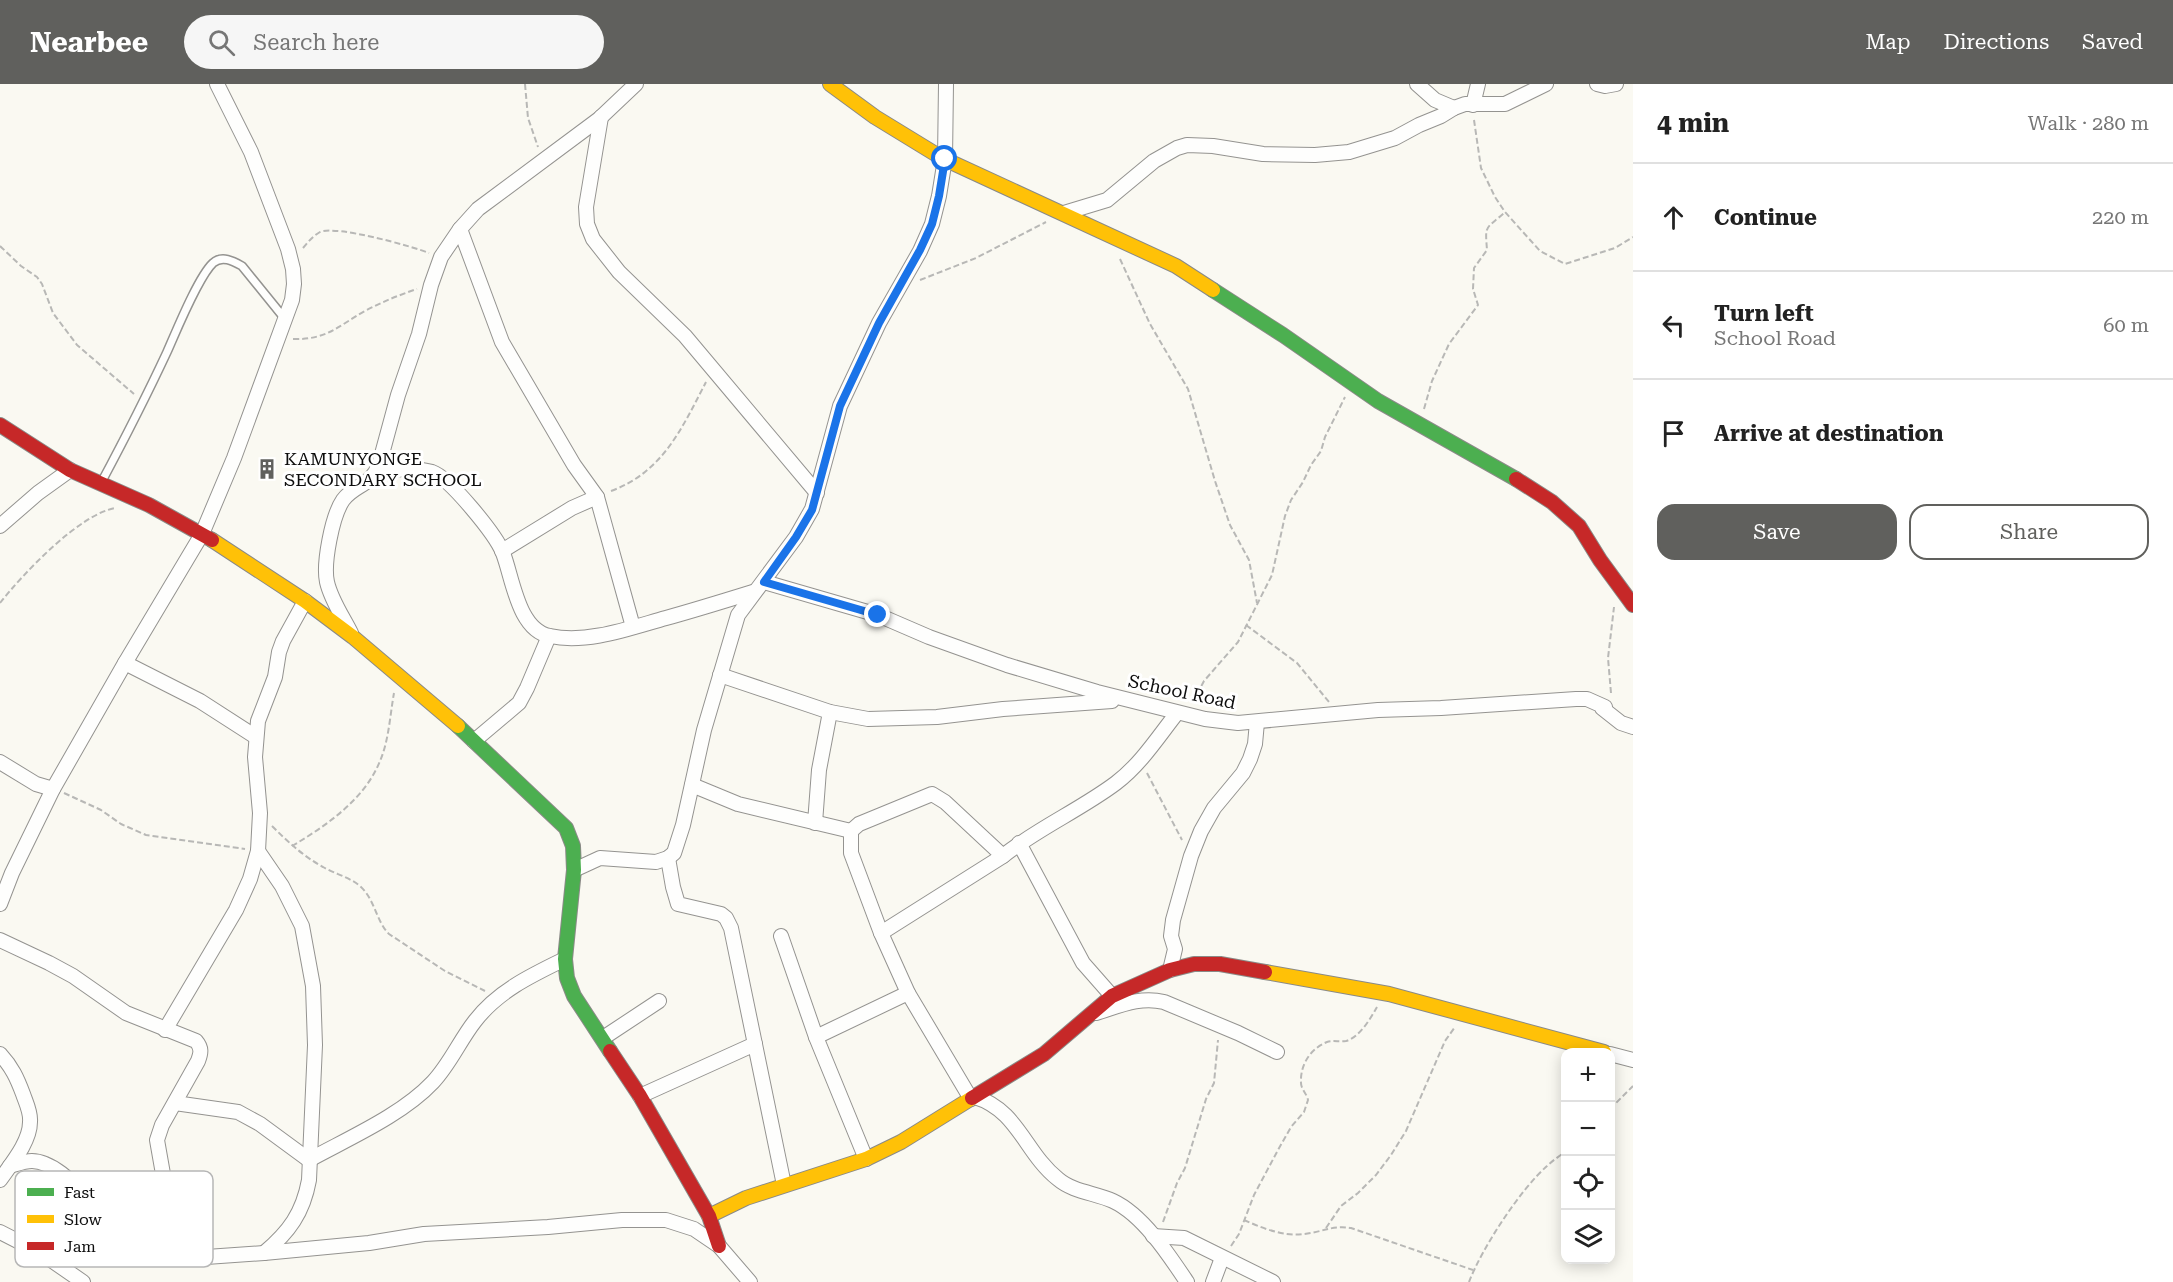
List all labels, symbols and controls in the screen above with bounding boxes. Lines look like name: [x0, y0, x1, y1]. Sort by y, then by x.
search box: [184, 15, 604, 69]
text: Nearbee: [30, 26, 148, 59]
icon: search: [205, 26, 238, 59]
text: Search here: [253, 30, 379, 55]
text: Map: [1866, 30, 1910, 54]
text: Directions: [1943, 30, 2049, 54]
text: Saved: [2082, 30, 2143, 54]
text: 4 min: [1657, 108, 1729, 138]
text: Walk · 280 m: [2028, 111, 2149, 135]
route start: [931, 145, 957, 171]
icon: ahead: [1657, 201, 1690, 234]
text: Continue: [1714, 205, 1817, 230]
text: 220 m: [2092, 205, 2149, 229]
text: Turn left: [1714, 301, 1814, 326]
icon: left: [1657, 309, 1690, 342]
text: 60 m: [2103, 313, 2149, 337]
text: School Road: [1714, 326, 1836, 350]
icon: arrive: [1657, 417, 1690, 450]
text: Arrive at destination: [1714, 421, 1943, 446]
place label: KAMUNYONGE SECONDARY SCHOOL: [284, 448, 482, 490]
building icon: KAMUNYONGE SECONDARY SCHOOL: [255, 457, 279, 481]
button: Save: [1657, 504, 1897, 560]
button: Share: [1909, 504, 2149, 560]
route end: [864, 601, 890, 627]
street label: School Road: [1126, 670, 1238, 713]
map controls: [1561, 1048, 1615, 1264]
button: +: [1561, 1048, 1615, 1102]
button: −: [1561, 1102, 1615, 1156]
button: locate: [1561, 1156, 1615, 1210]
legend: [15, 1171, 213, 1267]
text: Fast: [64, 1183, 95, 1202]
text: Slow: [64, 1210, 102, 1229]
button: layers: [1561, 1210, 1615, 1264]
text: Jam: [64, 1237, 96, 1256]

